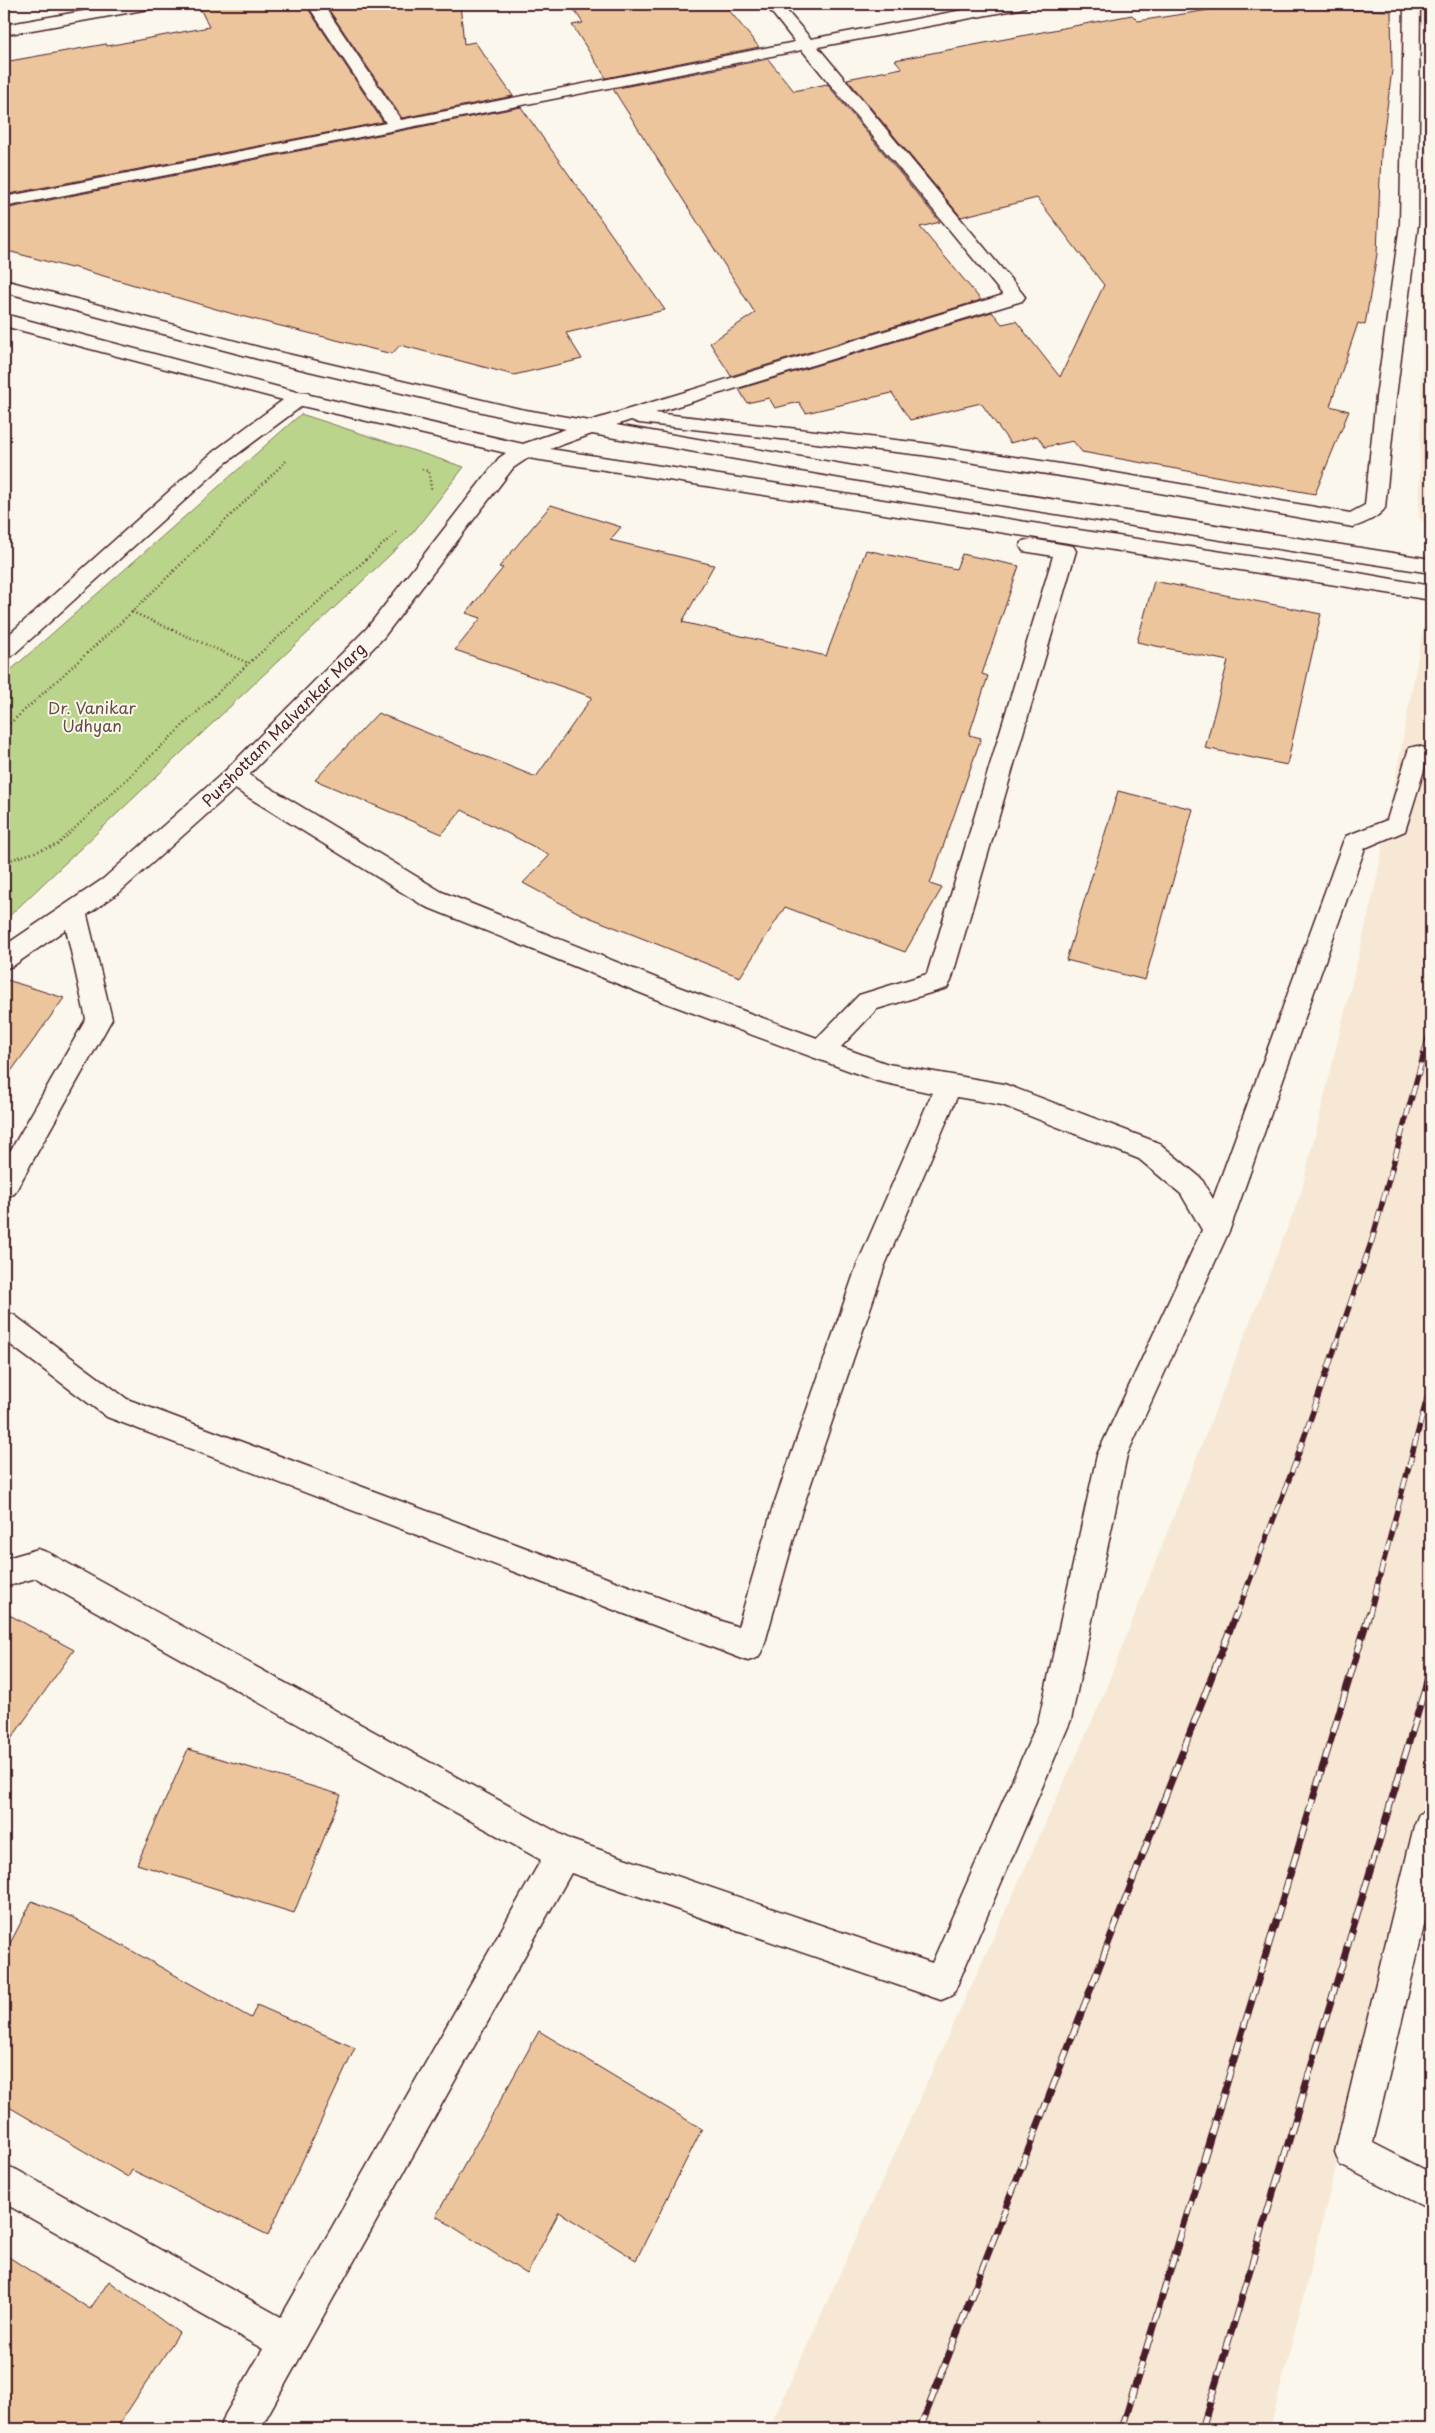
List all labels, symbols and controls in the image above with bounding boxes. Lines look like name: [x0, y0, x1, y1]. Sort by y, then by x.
street label: Purshottam Malvankar Marg: [195, 636, 371, 812]
park label: Dr. Vanikar Udhyan: [48, 695, 137, 737]

